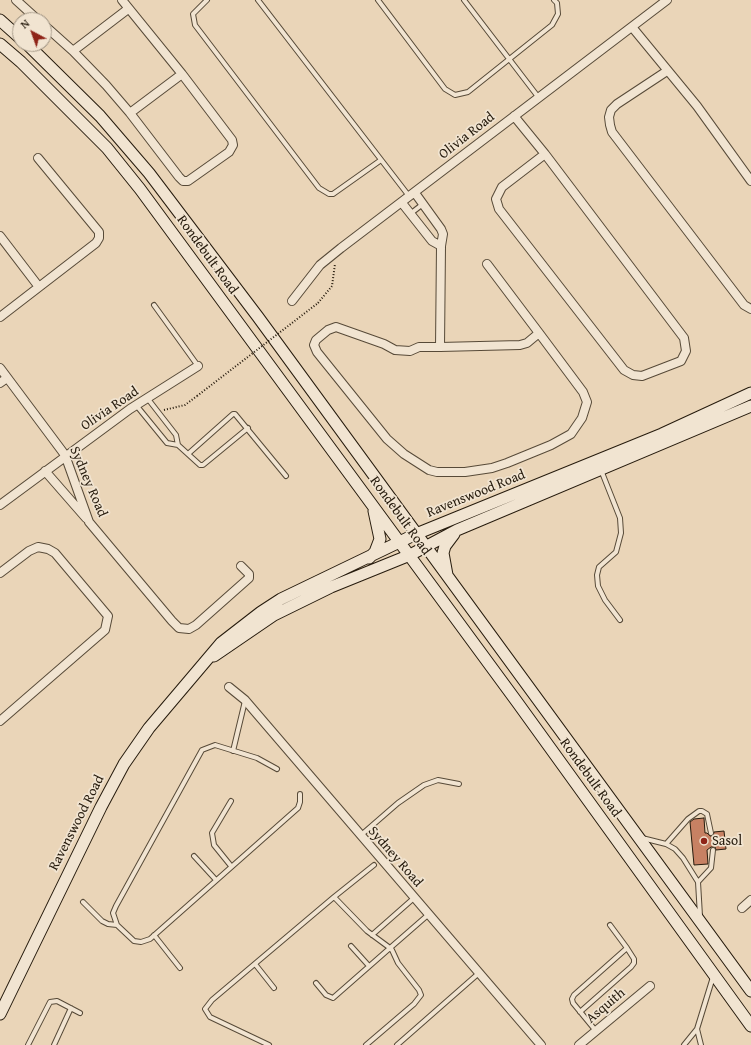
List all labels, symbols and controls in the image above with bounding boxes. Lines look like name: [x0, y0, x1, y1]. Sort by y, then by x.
north arrow: [12, 12, 52, 52]
text: N: [17, 15, 33, 32]
street label: Olivia Road: [436, 109, 498, 163]
street label: Rondebult Road: [173, 212, 241, 298]
street label: Olivia Road: [78, 384, 142, 434]
street label: Sydney Road: [66, 444, 110, 520]
street label: Ravenswood Road: [424, 467, 528, 521]
street label: Rondebult Road: [366, 473, 434, 559]
street label: Rondebult Road: [556, 735, 624, 821]
street label: Ravenswood Road: [46, 772, 108, 874]
street label: Sydney Road: [364, 823, 426, 891]
place label: Sasol: [712, 833, 742, 849]
marker: Sasol: [699, 836, 709, 846]
street label: Asquith: [583, 985, 629, 1027]

